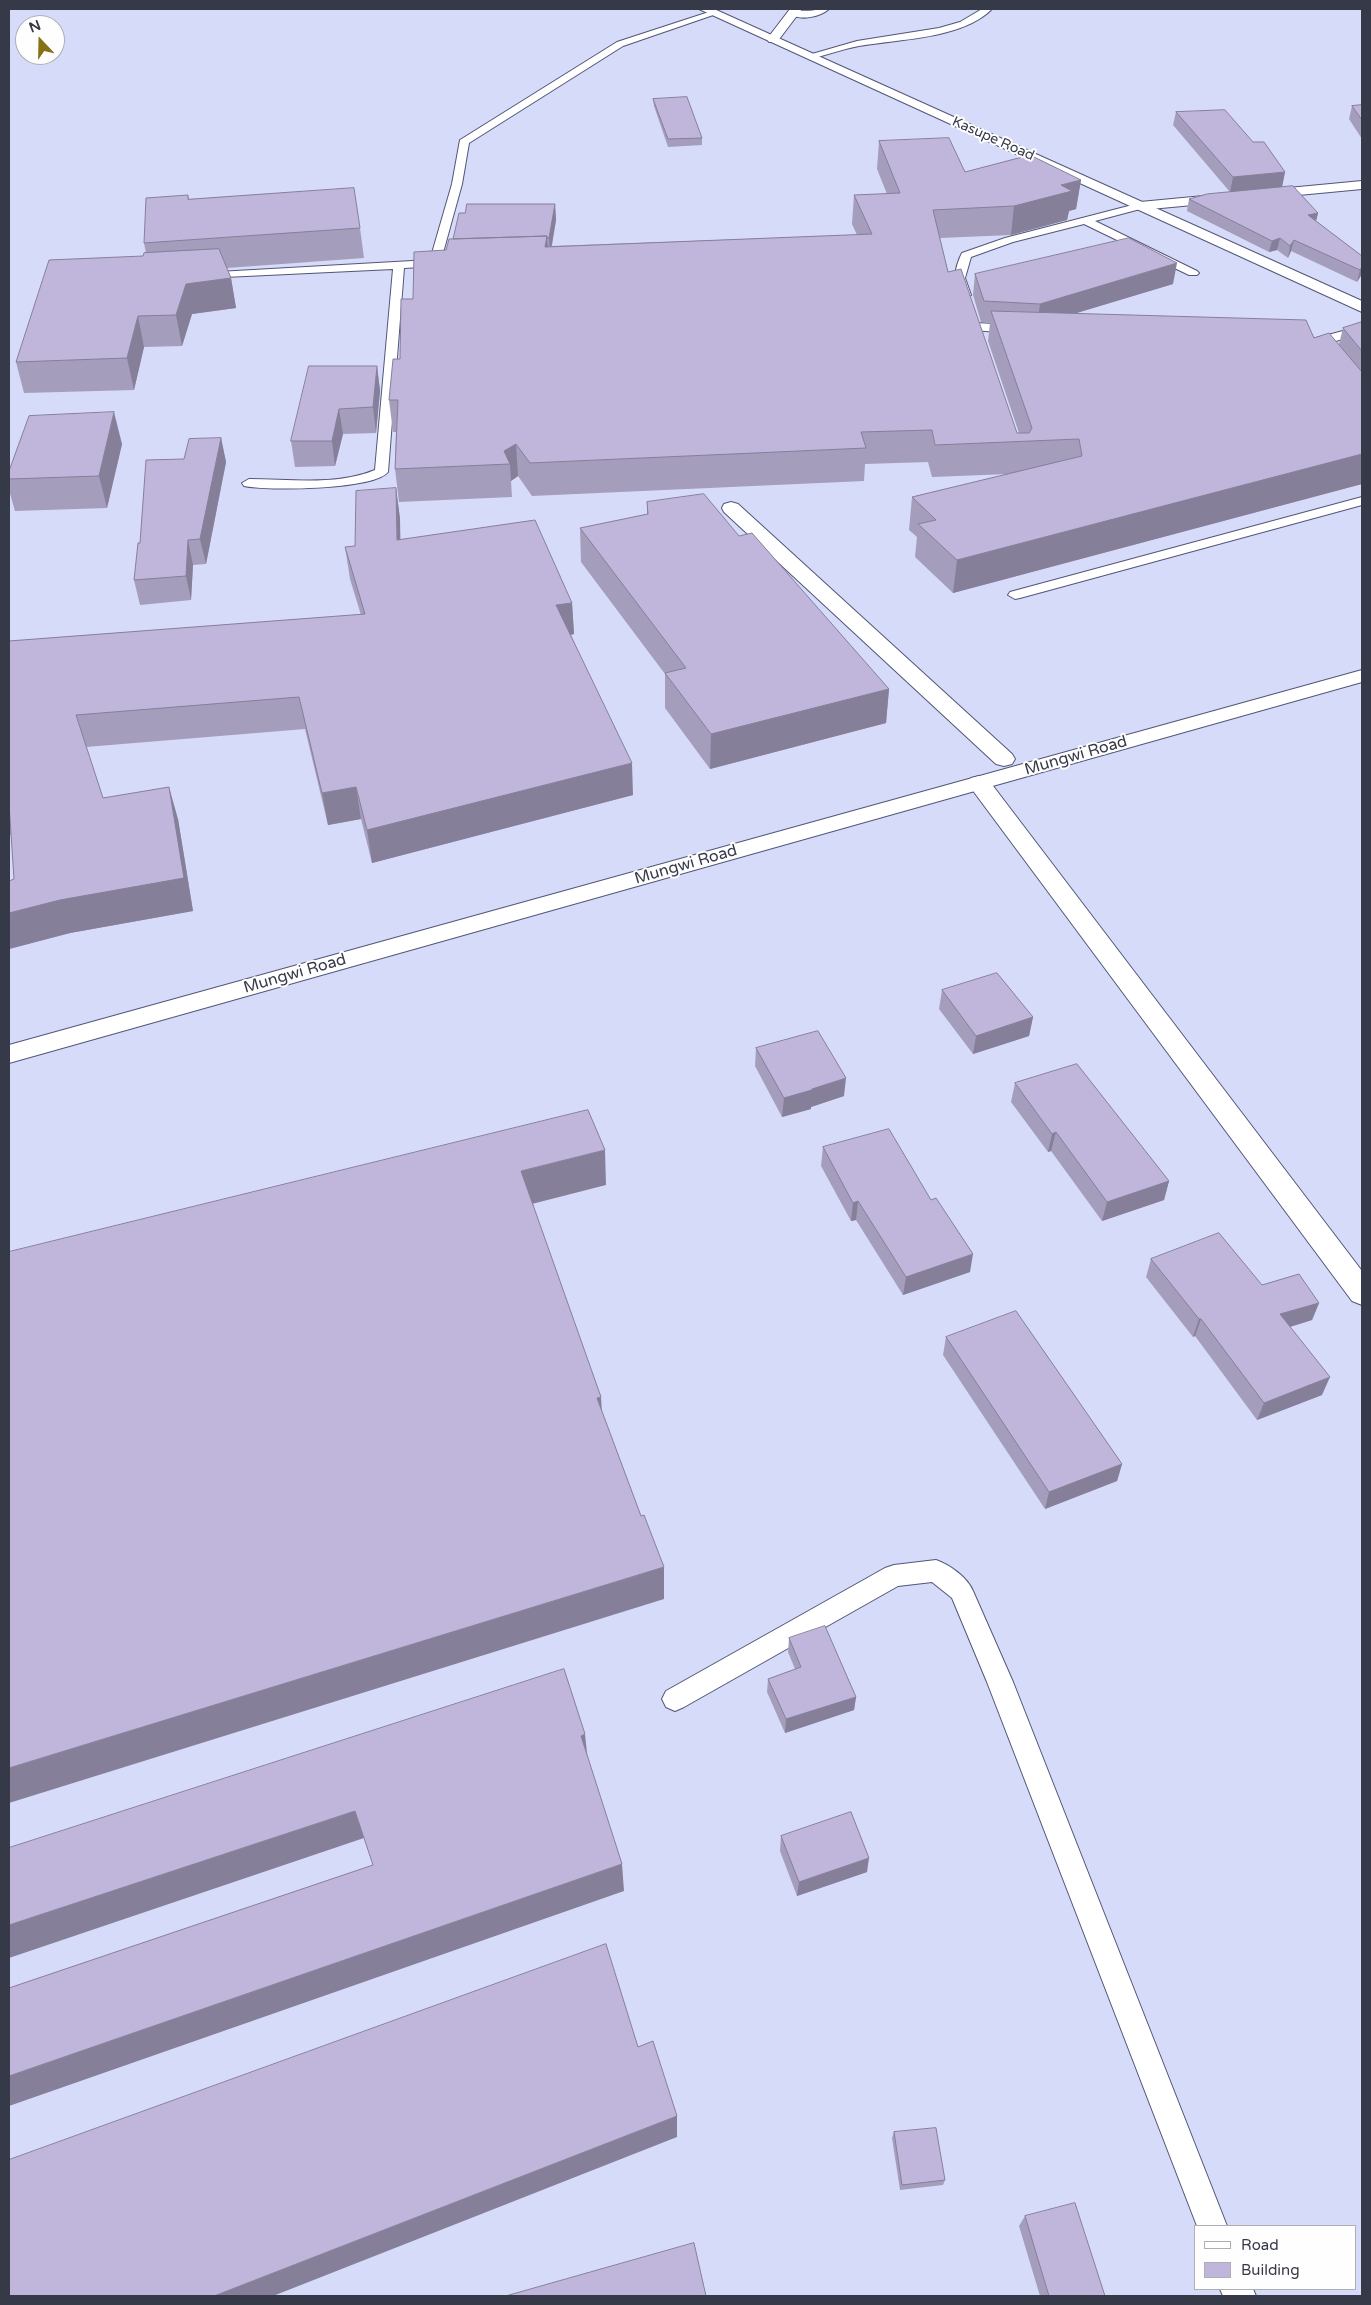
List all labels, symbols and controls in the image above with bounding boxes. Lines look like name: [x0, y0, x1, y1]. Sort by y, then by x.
north arrow: [15, 15, 65, 65]
text: N: [27, 17, 43, 36]
street label: Kasupe Road: [949, 113, 1037, 165]
street label: Mungwi Road: [1022, 732, 1130, 780]
street label: Mungwi Road: [632, 841, 740, 889]
street label: Mungwi Road: [241, 950, 349, 998]
legend: [1194, 2225, 1356, 2290]
text: Road: [1241, 2236, 1279, 2254]
text: Building: [1241, 2261, 1300, 2279]

